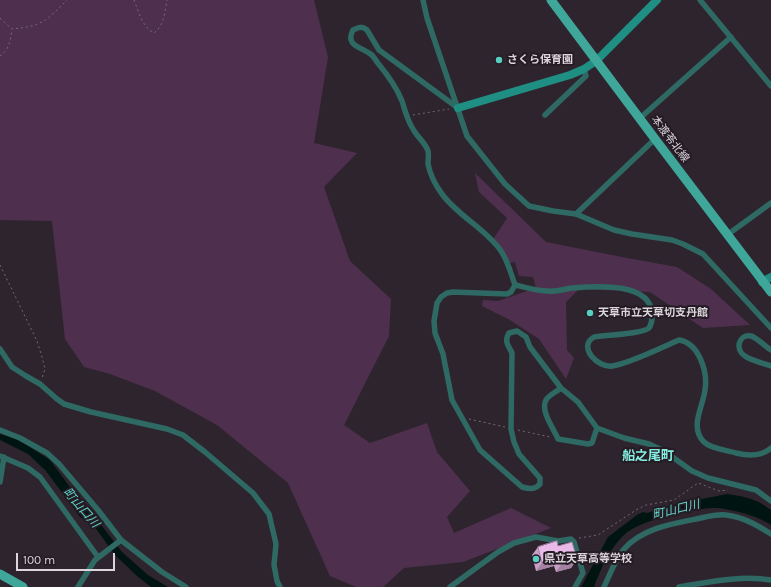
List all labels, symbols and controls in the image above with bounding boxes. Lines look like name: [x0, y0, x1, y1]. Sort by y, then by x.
place label: さくら保育園: [507, 53, 573, 67]
marker: さくら保育園: [494, 55, 504, 65]
street label: 本渡苓北線: [648, 113, 692, 165]
place label: 天草市立天草切支丹館: [598, 306, 708, 320]
marker: 天草市立天草切支丹館: [585, 308, 595, 318]
district label: 船之尾町: [622, 448, 674, 464]
water label: 町山口川: [60, 485, 102, 531]
water label: 町山口川: [651, 497, 701, 523]
scale bar: [18, 545, 117, 571]
place label: 県立天草高等学校: [544, 552, 632, 566]
text: 100 m: [23, 553, 55, 567]
marker: 県立天草高等学校: [531, 554, 541, 564]

